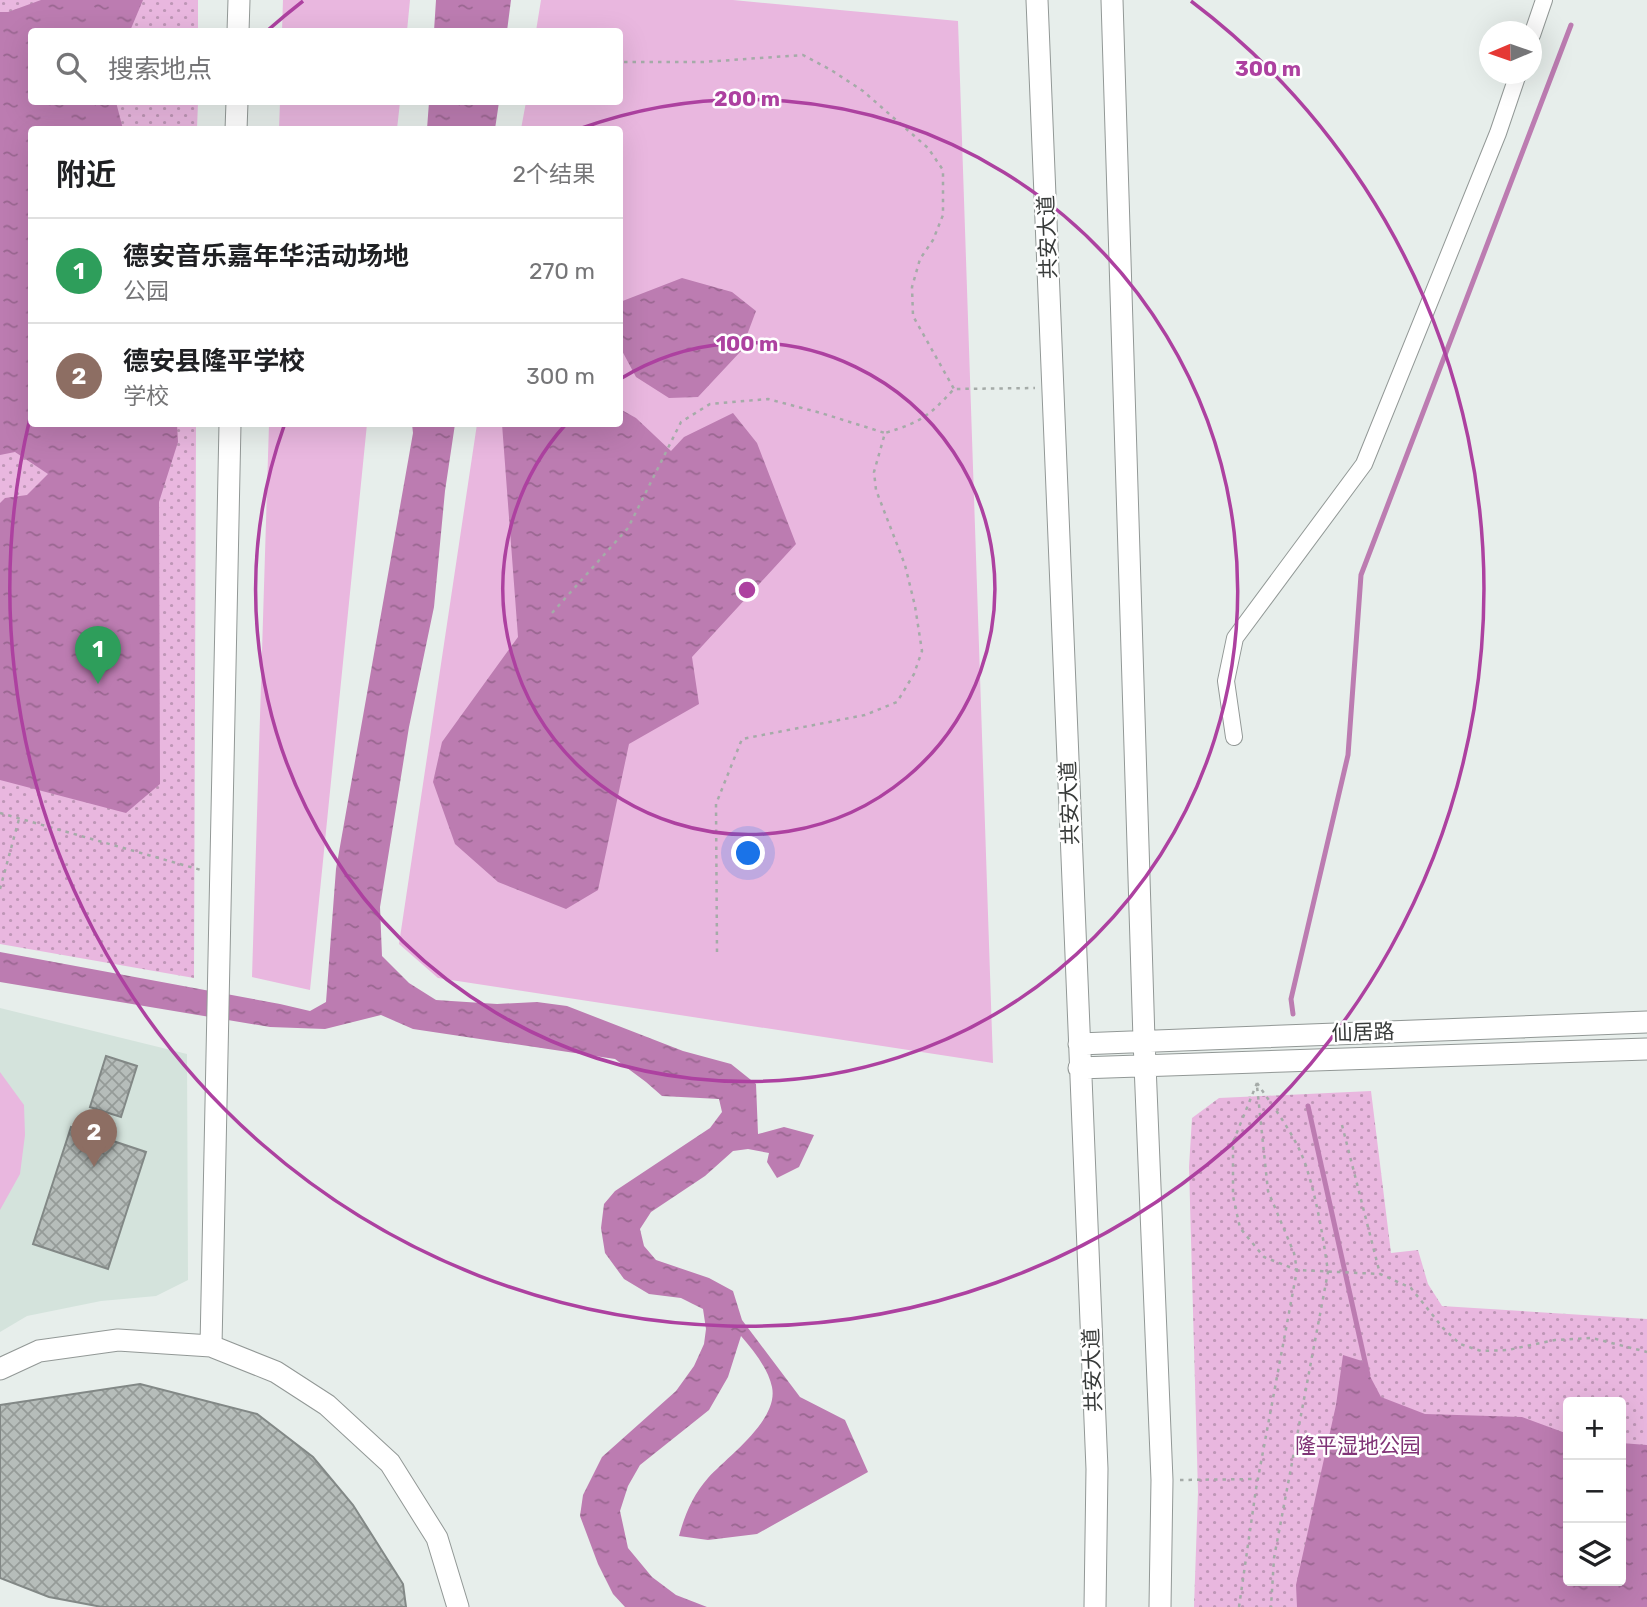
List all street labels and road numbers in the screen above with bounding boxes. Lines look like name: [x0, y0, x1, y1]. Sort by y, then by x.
street label: 共安大道: [1033, 195, 1061, 279]
street label: 共安大道: [1055, 761, 1083, 845]
street label: 仙居路: [1331, 1018, 1395, 1046]
street label: 共安大道: [1078, 1328, 1106, 1412]

